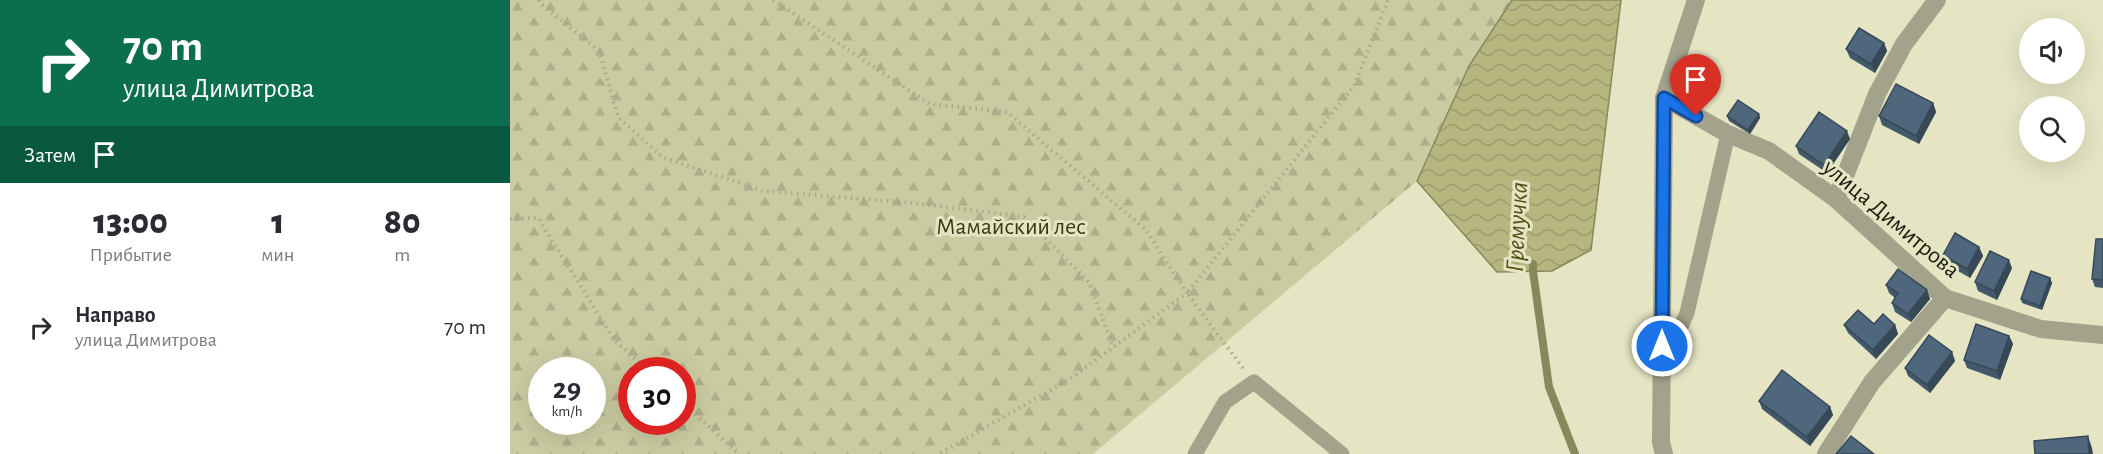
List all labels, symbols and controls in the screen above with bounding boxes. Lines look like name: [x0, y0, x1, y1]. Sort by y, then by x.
map controls: [2019, 18, 2085, 162]
button: sound: [2019, 18, 2085, 84]
icon: right: [24, 24, 102, 102]
text: 70 m: [123, 26, 203, 68]
pin: [1670, 54, 1721, 116]
icon: arrive: [1679, 63, 1712, 96]
text: улица Димитрова: [123, 75, 314, 102]
button: search: [2019, 96, 2085, 162]
icon: arrive: [88, 138, 121, 171]
text: Затем: [24, 144, 76, 166]
street label: улица Димитрова: [1817, 154, 1964, 283]
water label: Гремучка: [1502, 181, 1532, 273]
text: 13:00: [93, 204, 168, 240]
text: 1: [271, 204, 284, 240]
text: 80: [384, 204, 421, 240]
park label: Мамайский лес: [936, 215, 1086, 239]
text: Прибытие: [89, 245, 172, 265]
text: мин: [261, 245, 294, 265]
text: m: [394, 245, 410, 265]
text: Направо: [75, 304, 156, 326]
icon: right: [24, 311, 57, 344]
position arrow: [1630, 314, 1694, 378]
text: 70 m: [444, 316, 486, 338]
text: улица Димитрова: [75, 330, 217, 350]
speed limit sign: 30: [618, 357, 696, 435]
text: 29: [553, 374, 581, 404]
text: km/h: [552, 404, 582, 419]

